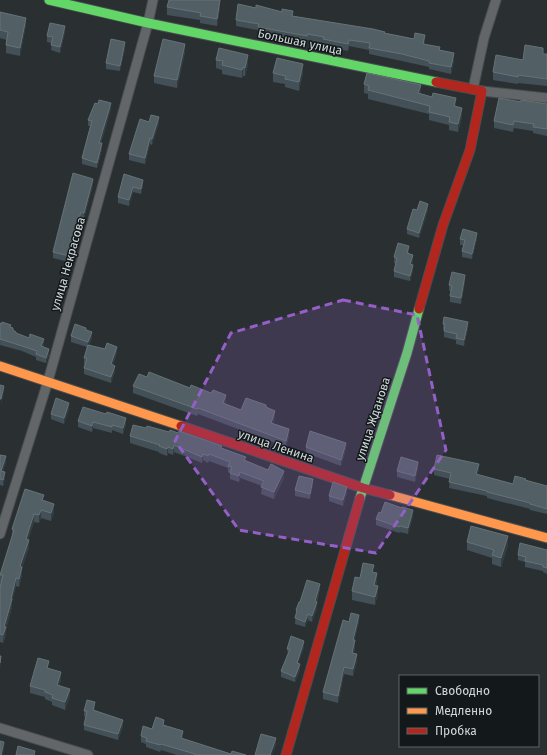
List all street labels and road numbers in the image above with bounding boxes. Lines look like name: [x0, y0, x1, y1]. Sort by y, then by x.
street label: Большая улица: [256, 26, 344, 58]
street label: улица Некрасова: [48, 216, 88, 312]
street label: улица Жданова: [353, 375, 393, 463]
street label: улица Ленина: [236, 427, 316, 465]

